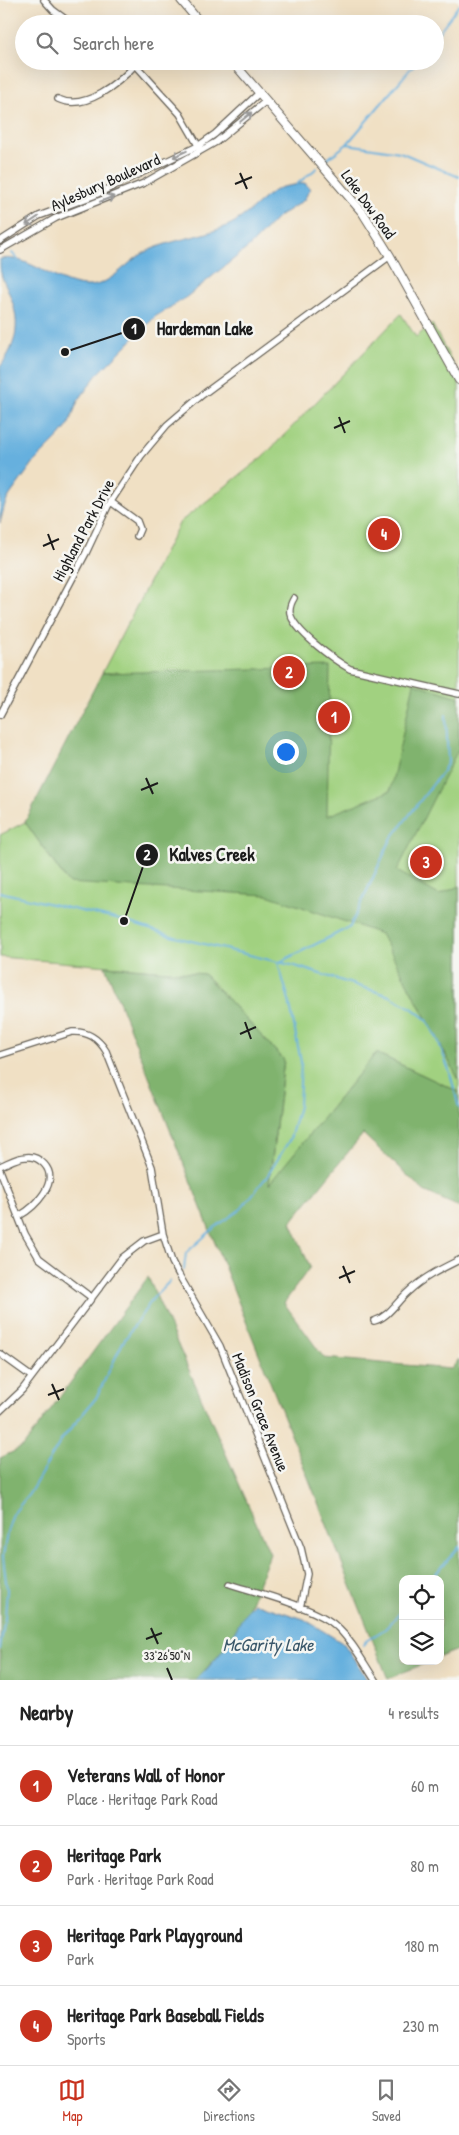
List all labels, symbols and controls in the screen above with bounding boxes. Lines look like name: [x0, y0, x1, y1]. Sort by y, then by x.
search box: [15, 15, 444, 70]
icon: search: [33, 29, 61, 57]
text: Search here: [73, 30, 154, 56]
one-way arrow: [239, 112, 252, 123]
street label: Aylesbury Boulevard: [47, 148, 163, 216]
one-way arrow: [173, 150, 188, 159]
street label: Lake Dow Road: [337, 165, 401, 243]
one-way arrow: [99, 194, 114, 203]
one-way arrow: [25, 216, 39, 226]
callout: Hardeman Lake: [122, 312, 263, 345]
text: Hardeman Lake: [157, 316, 254, 341]
text: 1: [131, 318, 137, 339]
street label: Highland Park Drive: [47, 474, 120, 585]
pin: 4: [368, 515, 400, 553]
pin: 2: [273, 653, 305, 691]
pin: 1: [318, 698, 350, 736]
your location: [273, 739, 299, 765]
callout: Kalves Creek: [134, 838, 265, 871]
text: Kalves Creek: [169, 842, 255, 867]
pin: 3: [410, 843, 442, 881]
text: 2: [143, 844, 151, 865]
street label: Madison Grace Avenue: [227, 1349, 295, 1475]
map controls: [399, 1575, 444, 1665]
button: locate: [399, 1575, 444, 1620]
button: layers: [399, 1620, 444, 1665]
water label: McGarity Lake: [223, 1632, 314, 1657]
text: 33°26'50"N: [144, 1647, 190, 1664]
text: Nearby: [20, 1698, 73, 1727]
text: 4 results: [388, 1702, 439, 1724]
text: Veterans Wall of Honor: [67, 1762, 225, 1788]
text: 1: [33, 1775, 39, 1797]
text: 60 m: [411, 1775, 439, 1797]
text: Place · Heritage Park Road: [67, 1788, 218, 1810]
text: Heritage Park: [67, 1842, 161, 1868]
text: 2: [32, 1855, 40, 1877]
text: 80 m: [410, 1855, 439, 1877]
text: Park · Heritage Park Road: [67, 1868, 214, 1890]
text: Heritage Park Playground: [67, 1922, 242, 1948]
text: 3: [32, 1935, 40, 1957]
text: 180 m: [405, 1935, 439, 1957]
text: Park: [67, 1948, 94, 1970]
text: Heritage Park Baseball Fields: [67, 2002, 264, 2028]
text: 4: [33, 2015, 39, 2037]
text: 230 m: [403, 2015, 439, 2037]
text: Sports: [67, 2028, 105, 2050]
tab: Map: [58, 2076, 86, 2125]
tab: Directions: [203, 2076, 255, 2125]
tab: Saved: [372, 2076, 401, 2125]

